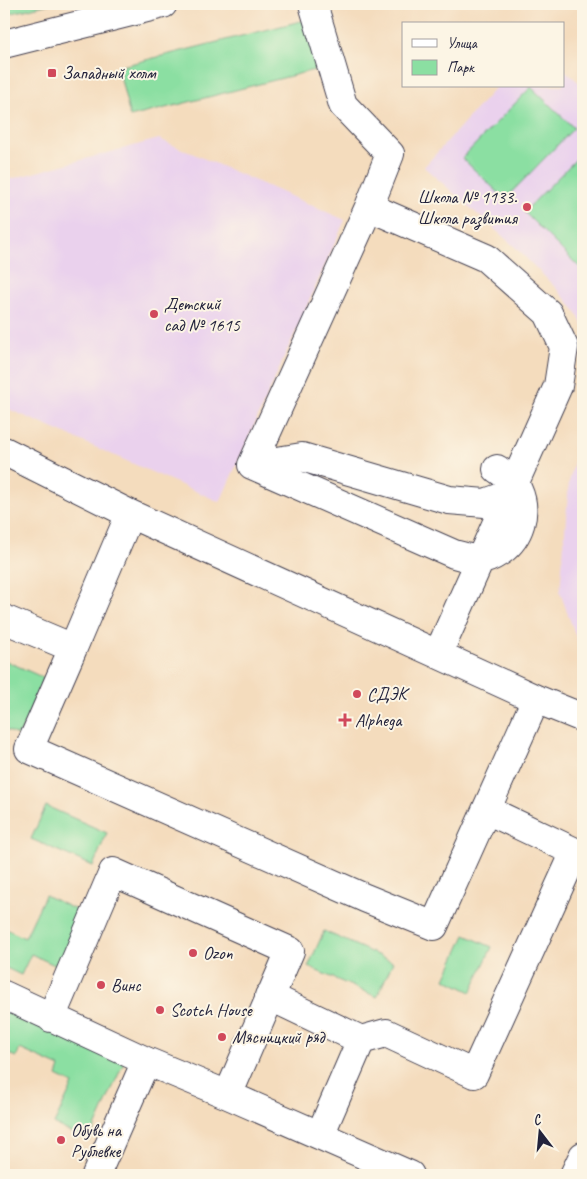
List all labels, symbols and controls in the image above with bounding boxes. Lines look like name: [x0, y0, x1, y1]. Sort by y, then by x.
legend: [402, 22, 564, 88]
text: Улица: [447, 34, 478, 53]
text: Парк: [447, 58, 475, 77]
place label: Западный холм: [62, 62, 157, 84]
marker: Западный холм: [46, 67, 58, 79]
place label: Школа № 1133. Школа развития: [418, 186, 519, 230]
marker: Школа № 1133. Школа развития: [521, 201, 533, 213]
place label: Детский сад № 1615: [164, 293, 241, 336]
marker: Детский сад № 1615: [148, 308, 160, 320]
place label: СДЭК: [367, 683, 410, 705]
marker: СДЭК: [351, 688, 363, 700]
place label: Alphega: [355, 709, 403, 731]
marker: Alphega: [339, 714, 351, 726]
place label: Ozon: [203, 942, 233, 964]
marker: Ozon: [187, 947, 199, 959]
place label: Винс: [111, 974, 141, 996]
marker: Винс: [95, 979, 107, 991]
place label: Scotch House: [170, 999, 253, 1021]
marker: Scotch House: [154, 1004, 166, 1016]
place label: Мясницкий ряд: [232, 1026, 327, 1048]
marker: Мясницкий ряд: [216, 1031, 228, 1043]
north arrow: [514, 1106, 564, 1156]
text: С: [531, 1110, 544, 1129]
place label: Обувь на Рублевке: [71, 1119, 123, 1162]
marker: Обувь на Рублевке: [55, 1134, 67, 1146]

